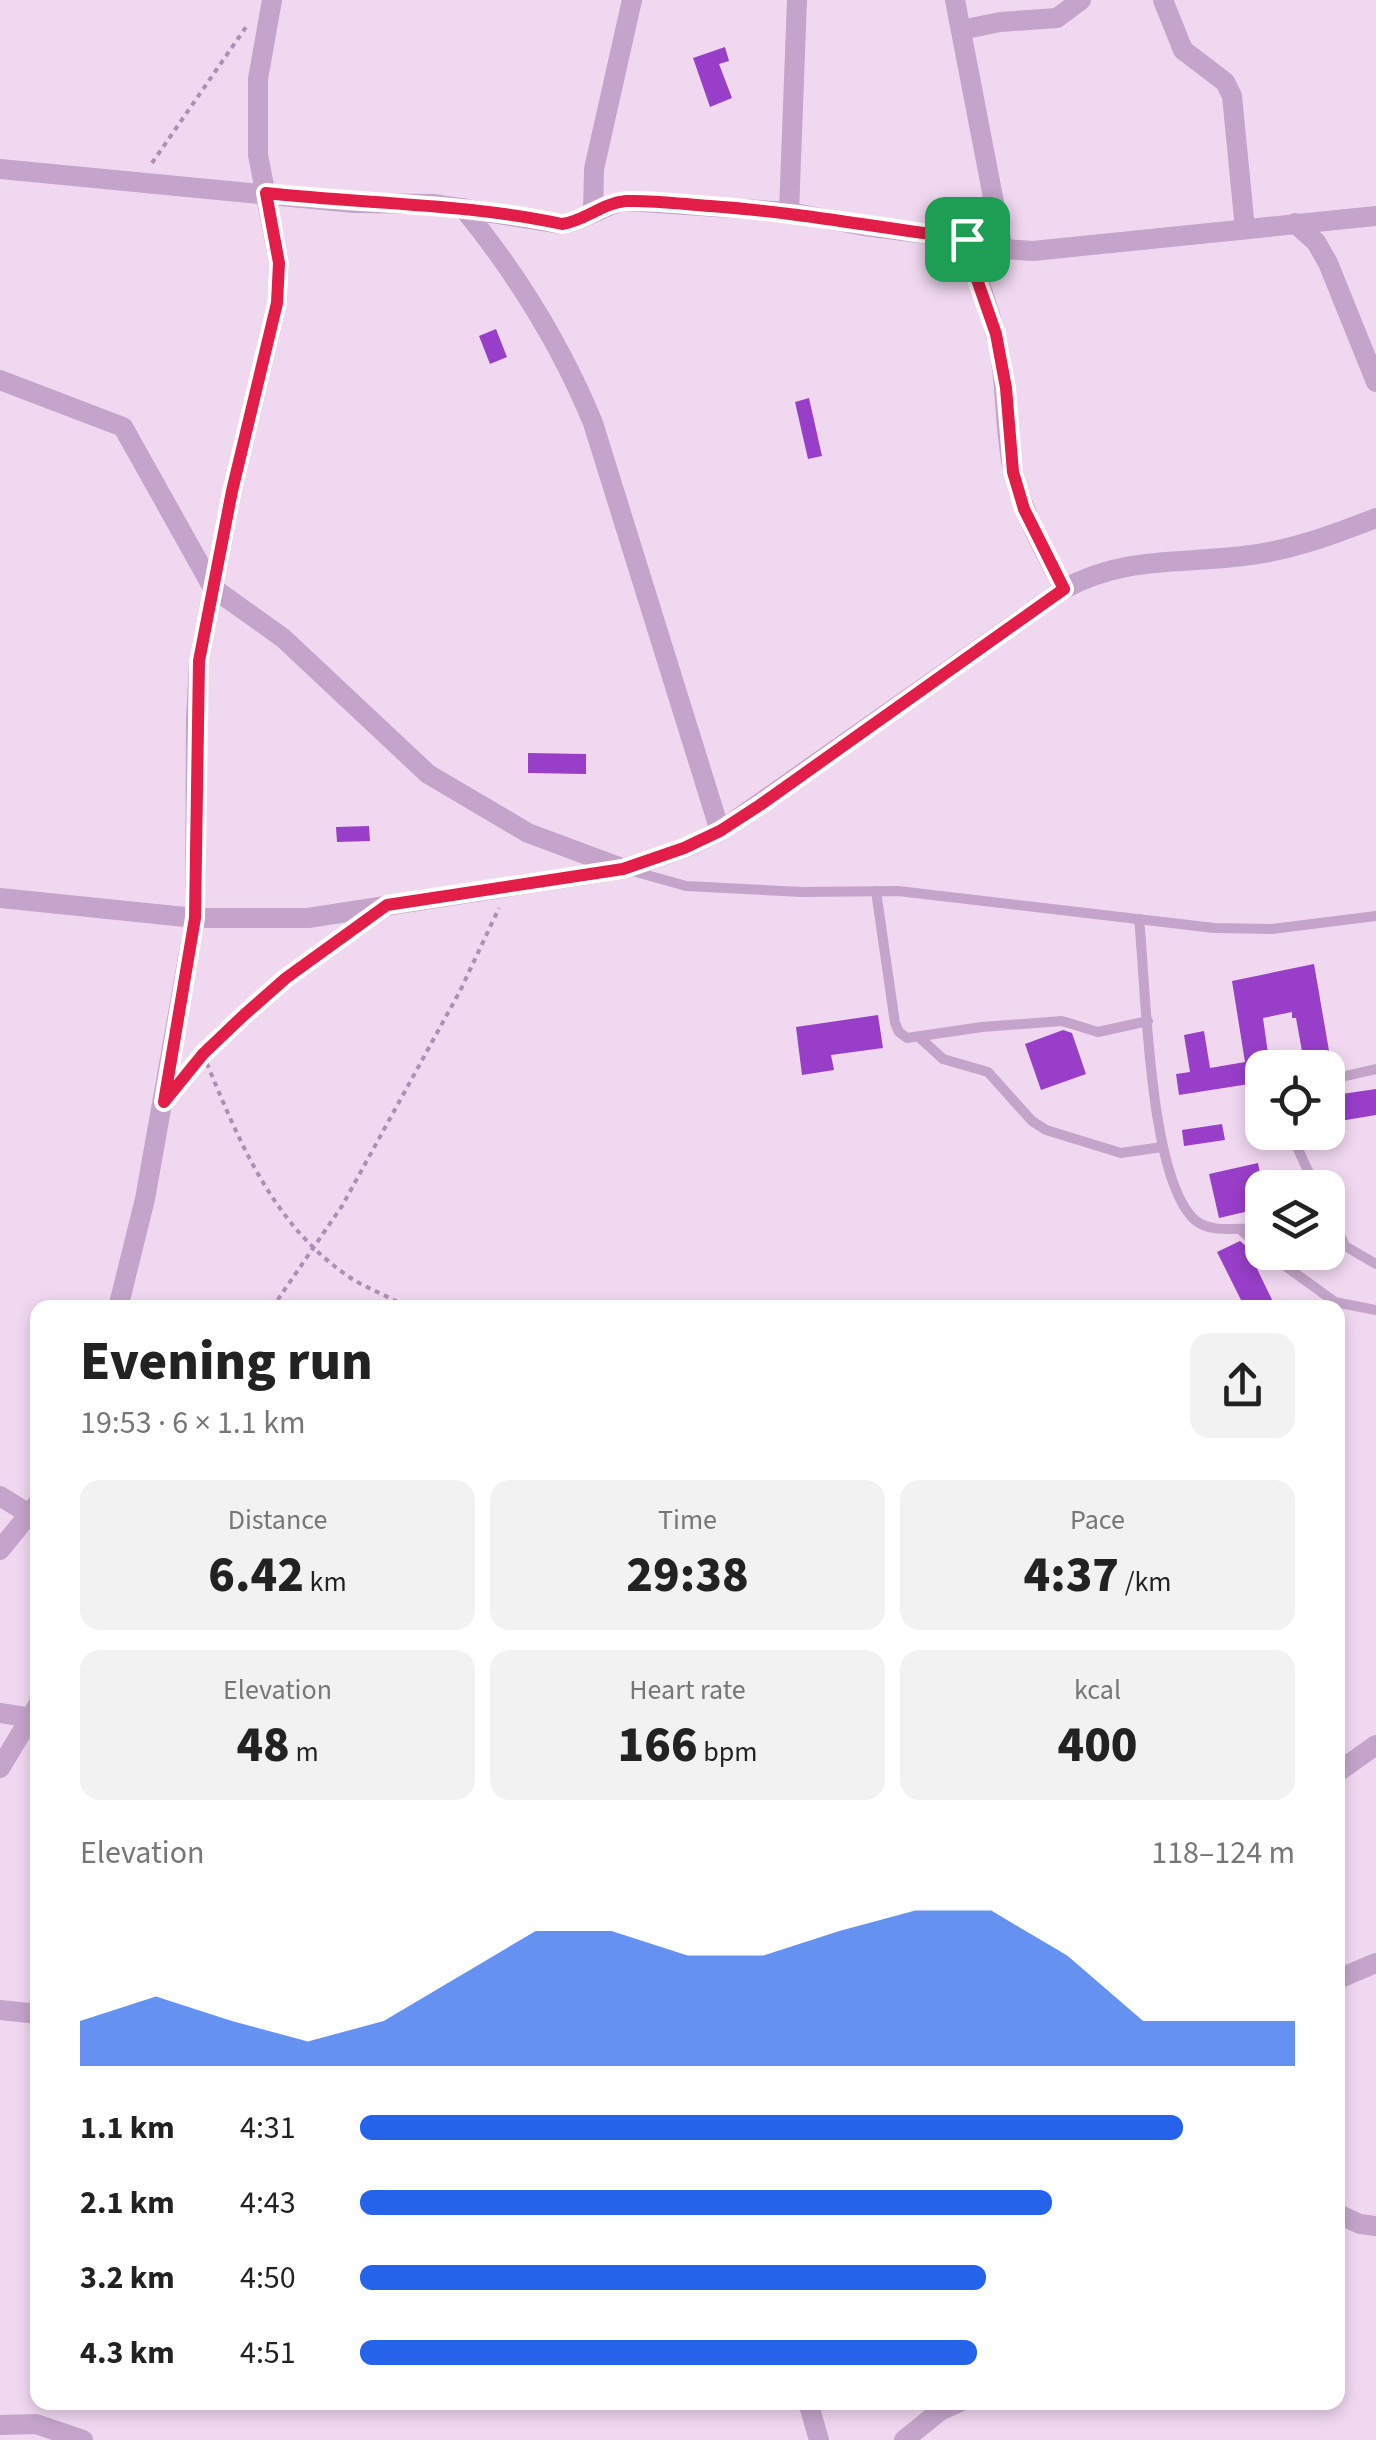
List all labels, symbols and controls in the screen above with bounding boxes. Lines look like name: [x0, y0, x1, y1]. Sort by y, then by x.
pin: [925, 197, 1010, 282]
icon: arrive: [940, 212, 995, 267]
map controls: [1245, 1050, 1345, 1270]
button: locate: [1245, 1050, 1345, 1150]
button: layers: [1245, 1170, 1345, 1270]
text: Evening run: [80, 1323, 373, 1401]
button: share: [1190, 1333, 1295, 1438]
text: 19:53 · 6 × 1.1 km: [80, 1400, 306, 1446]
text: Distance: [228, 1500, 327, 1540]
text: Time: [658, 1500, 717, 1540]
text: Pace: [1070, 1500, 1125, 1540]
text: 6.42: [208, 1540, 304, 1611]
text: 29:38: [626, 1540, 749, 1611]
text: 4:37: [1023, 1540, 1119, 1611]
text: km: [304, 1562, 347, 1602]
text: /km: [1119, 1562, 1172, 1602]
text: Elevation: [223, 1670, 332, 1710]
text: Heart rate: [629, 1670, 746, 1710]
text: kcal: [1074, 1670, 1121, 1710]
text: 48: [236, 1710, 290, 1781]
text: 166: [618, 1710, 698, 1781]
text: 400: [1057, 1710, 1138, 1781]
text: m: [290, 1732, 319, 1772]
text: bpm: [698, 1732, 757, 1772]
text: Elevation: [80, 1830, 205, 1876]
text: 118–124 m: [1151, 1830, 1295, 1876]
text: 1.1 km: [80, 2105, 175, 2151]
text: 4:31: [240, 2105, 296, 2151]
text: 2.1 km: [80, 2180, 175, 2226]
text: 4:43: [240, 2180, 296, 2226]
text: 3.2 km: [80, 2255, 175, 2301]
text: 4:50: [240, 2255, 296, 2301]
text: 4.3 km: [80, 2330, 175, 2376]
text: 4:51: [240, 2330, 296, 2376]

